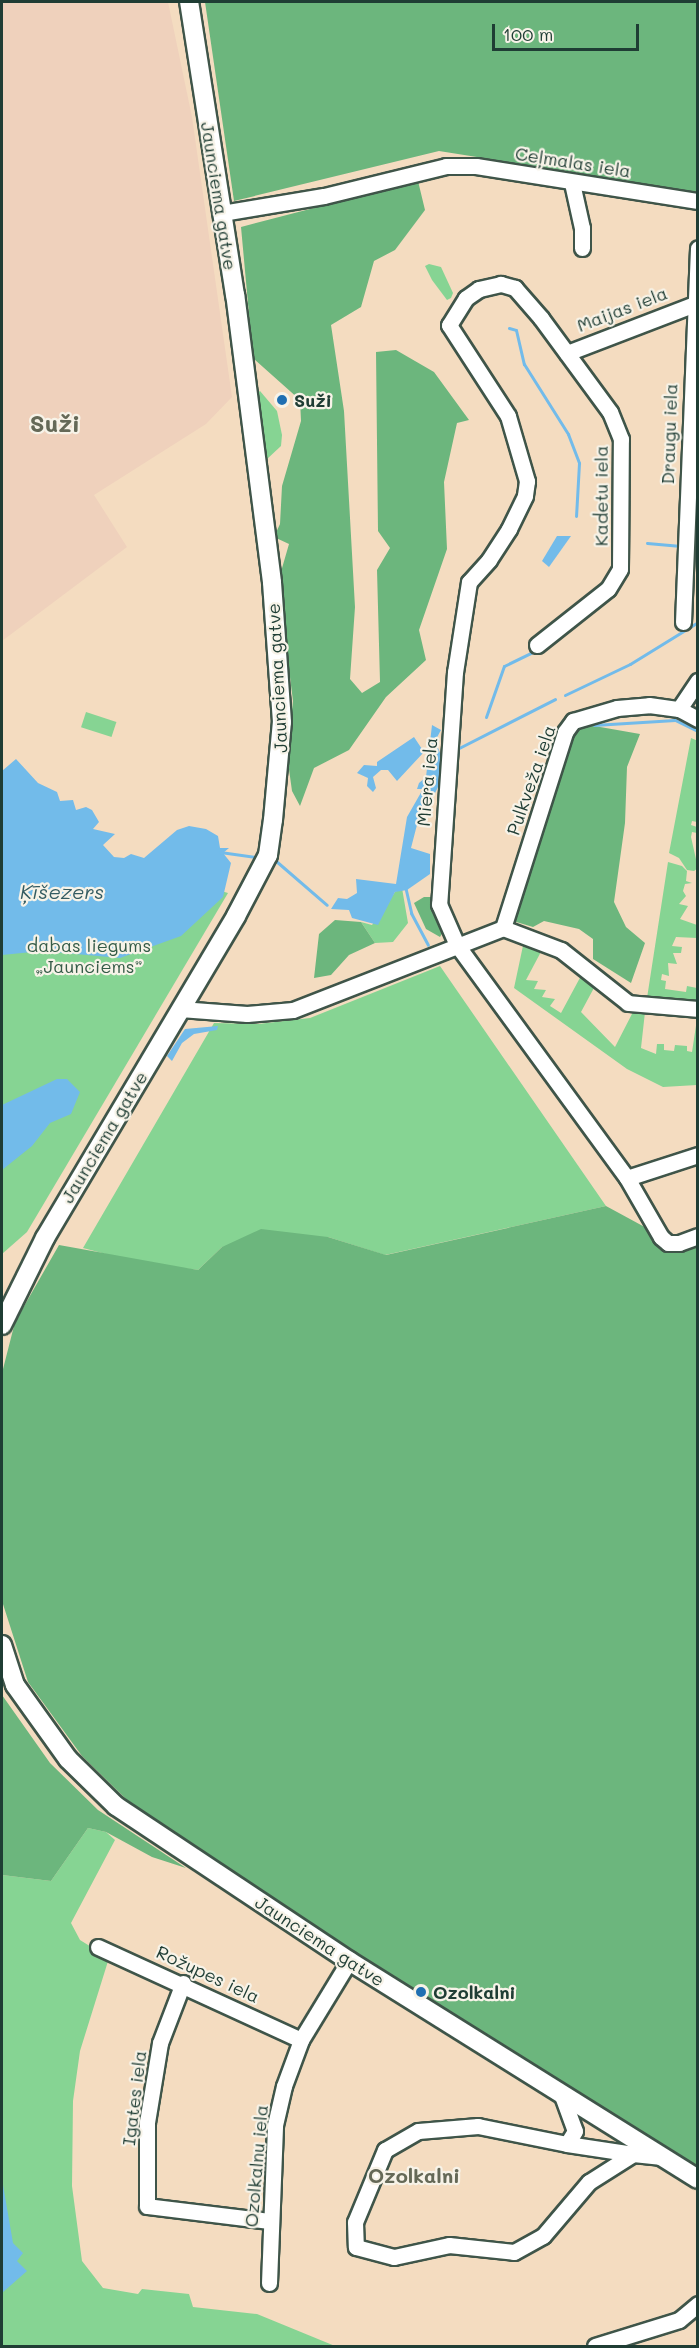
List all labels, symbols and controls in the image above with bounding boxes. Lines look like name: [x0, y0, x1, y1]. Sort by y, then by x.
scale bar: [495, 12, 642, 50]
text: 100 m: [503, 22, 553, 46]
street label: Jaunciema gatve: [197, 120, 241, 272]
street label: Ceļmalas iela: [514, 142, 632, 182]
street label: Maijas iela: [574, 282, 670, 336]
street label: Draugu iela: [656, 383, 682, 485]
place label: Suži: [294, 389, 332, 411]
marker: Suži: [275, 393, 289, 407]
district label: Suži: [30, 409, 80, 437]
street label: Kadetu iela: [590, 446, 612, 546]
street label: Jaunciema gatve: [262, 603, 292, 753]
street label: Pulkveža iela: [502, 722, 560, 838]
street label: Miera iela: [412, 737, 442, 827]
water label: Ķīšezers: [20, 879, 104, 903]
park label: dabas liegums „Jaunciems”: [27, 935, 151, 978]
street label: Jaunciema gatve: [56, 1067, 152, 1207]
street label: Jaunciema gatve: [251, 1891, 389, 1991]
street label: Rožupes iela: [153, 1941, 263, 2007]
place label: Ozolkalni: [433, 1981, 516, 2003]
marker: Ozolkalni: [414, 1985, 428, 1999]
street label: Igates iela: [117, 2049, 151, 2147]
street label: Ozolkalnu iela: [240, 2104, 272, 2228]
district label: Ozolkalni: [368, 2163, 460, 2187]

